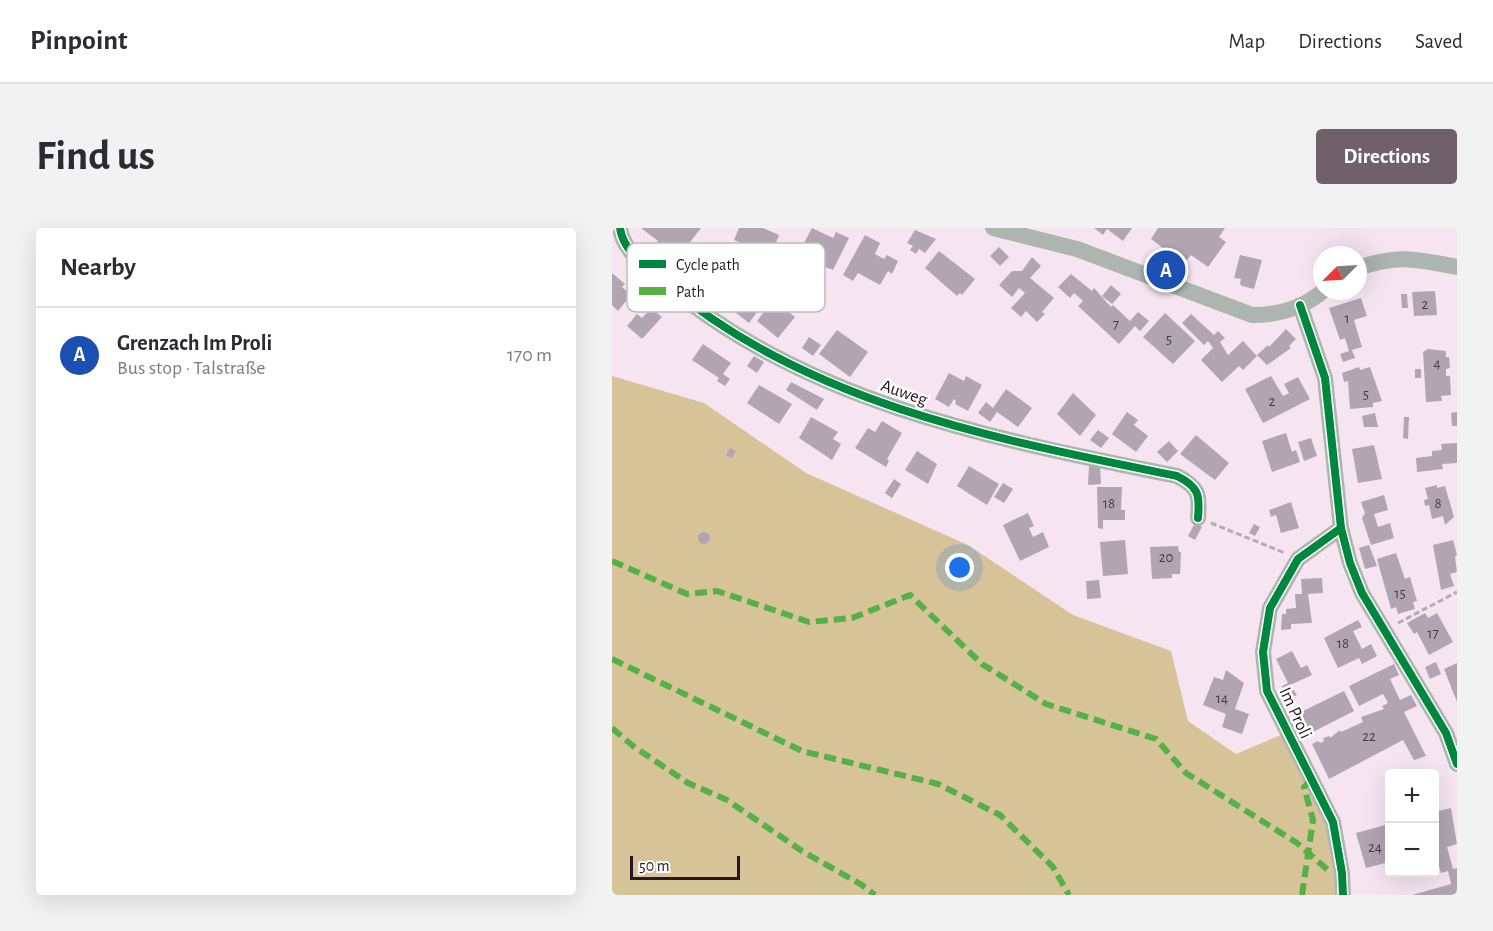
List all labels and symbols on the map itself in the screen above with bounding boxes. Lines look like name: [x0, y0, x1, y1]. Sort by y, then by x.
legend: [627, 243, 825, 312]
north arrow: [1313, 246, 1367, 300]
pin: A: [1146, 248, 1186, 292]
text: Cycle path: [676, 257, 740, 274]
text: Path: [676, 284, 705, 300]
house number: 2: [1422, 297, 1429, 312]
house number: 1: [1344, 311, 1350, 326]
house number: 7: [1113, 317, 1119, 332]
house number: 5: [1166, 332, 1172, 347]
house number: 4: [1433, 356, 1441, 371]
street label: Auweg: [878, 377, 930, 409]
house number: 5: [1363, 387, 1369, 402]
house number: 2: [1269, 394, 1276, 409]
house number: 18: [1103, 496, 1115, 511]
house number: 8: [1434, 496, 1442, 511]
house number: 20: [1159, 550, 1173, 565]
your location: [945, 553, 974, 582]
house number: 15: [1394, 586, 1406, 601]
house number: 17: [1427, 626, 1439, 641]
house number: 18: [1337, 636, 1349, 651]
street label: Im Proli: [1275, 684, 1315, 742]
house number: 14: [1216, 691, 1228, 706]
house number: 22: [1362, 729, 1376, 744]
house number: 24: [1368, 840, 1382, 855]
scale bar: [630, 853, 740, 880]

